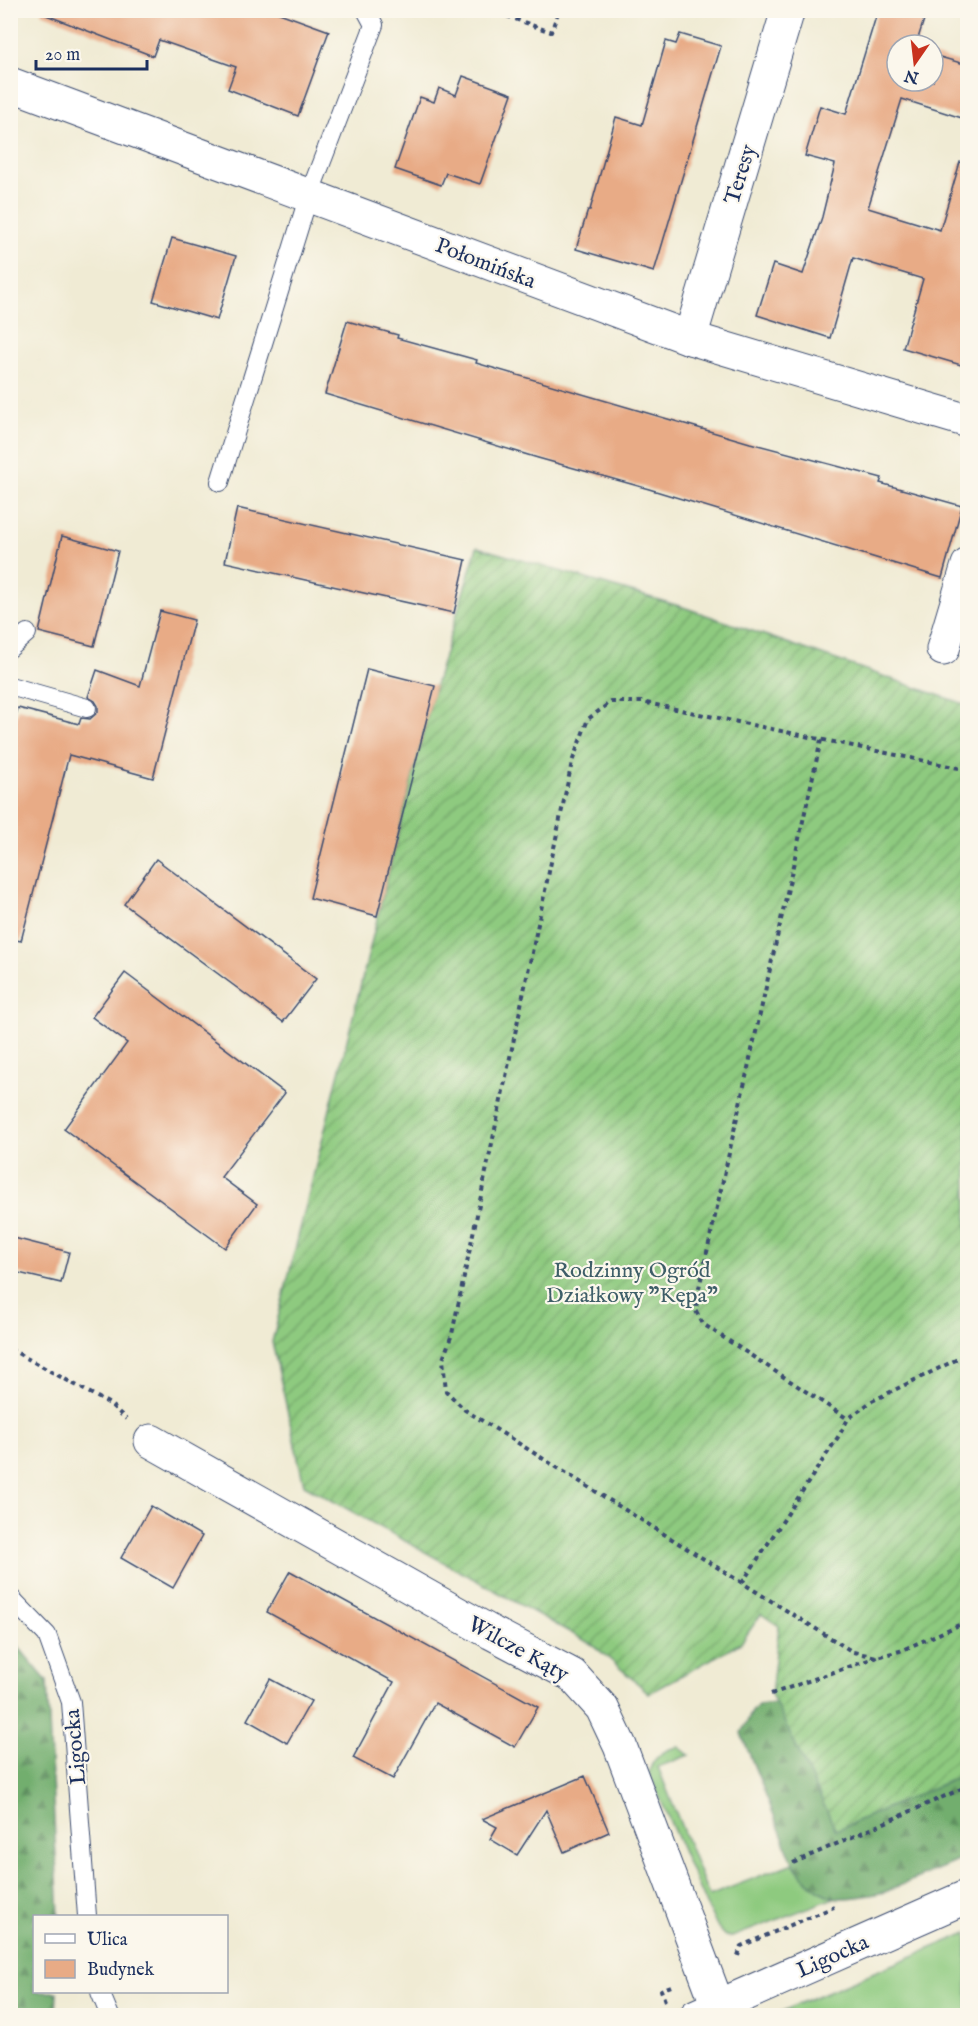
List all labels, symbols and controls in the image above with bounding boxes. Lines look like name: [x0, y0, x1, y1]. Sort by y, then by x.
scale bar: [36, 33, 147, 71]
north arrow: [885, 33, 945, 93]
text: 20 m: [45, 44, 80, 67]
text: N: [903, 64, 922, 87]
street label: Teresy: [719, 141, 763, 208]
street label: Połomińska: [431, 232, 540, 296]
park label: Rodzinny Ogród Działkowy "Kępa": [546, 1257, 718, 1310]
street label: Wilcze Kąty: [463, 1611, 574, 1689]
street label: Ligocka: [59, 1707, 93, 1786]
legend: [33, 1915, 228, 1993]
street label: Ligocka: [792, 1928, 874, 1985]
text: Ulica: [87, 1929, 128, 1952]
text: Budynek: [87, 1959, 154, 1982]

